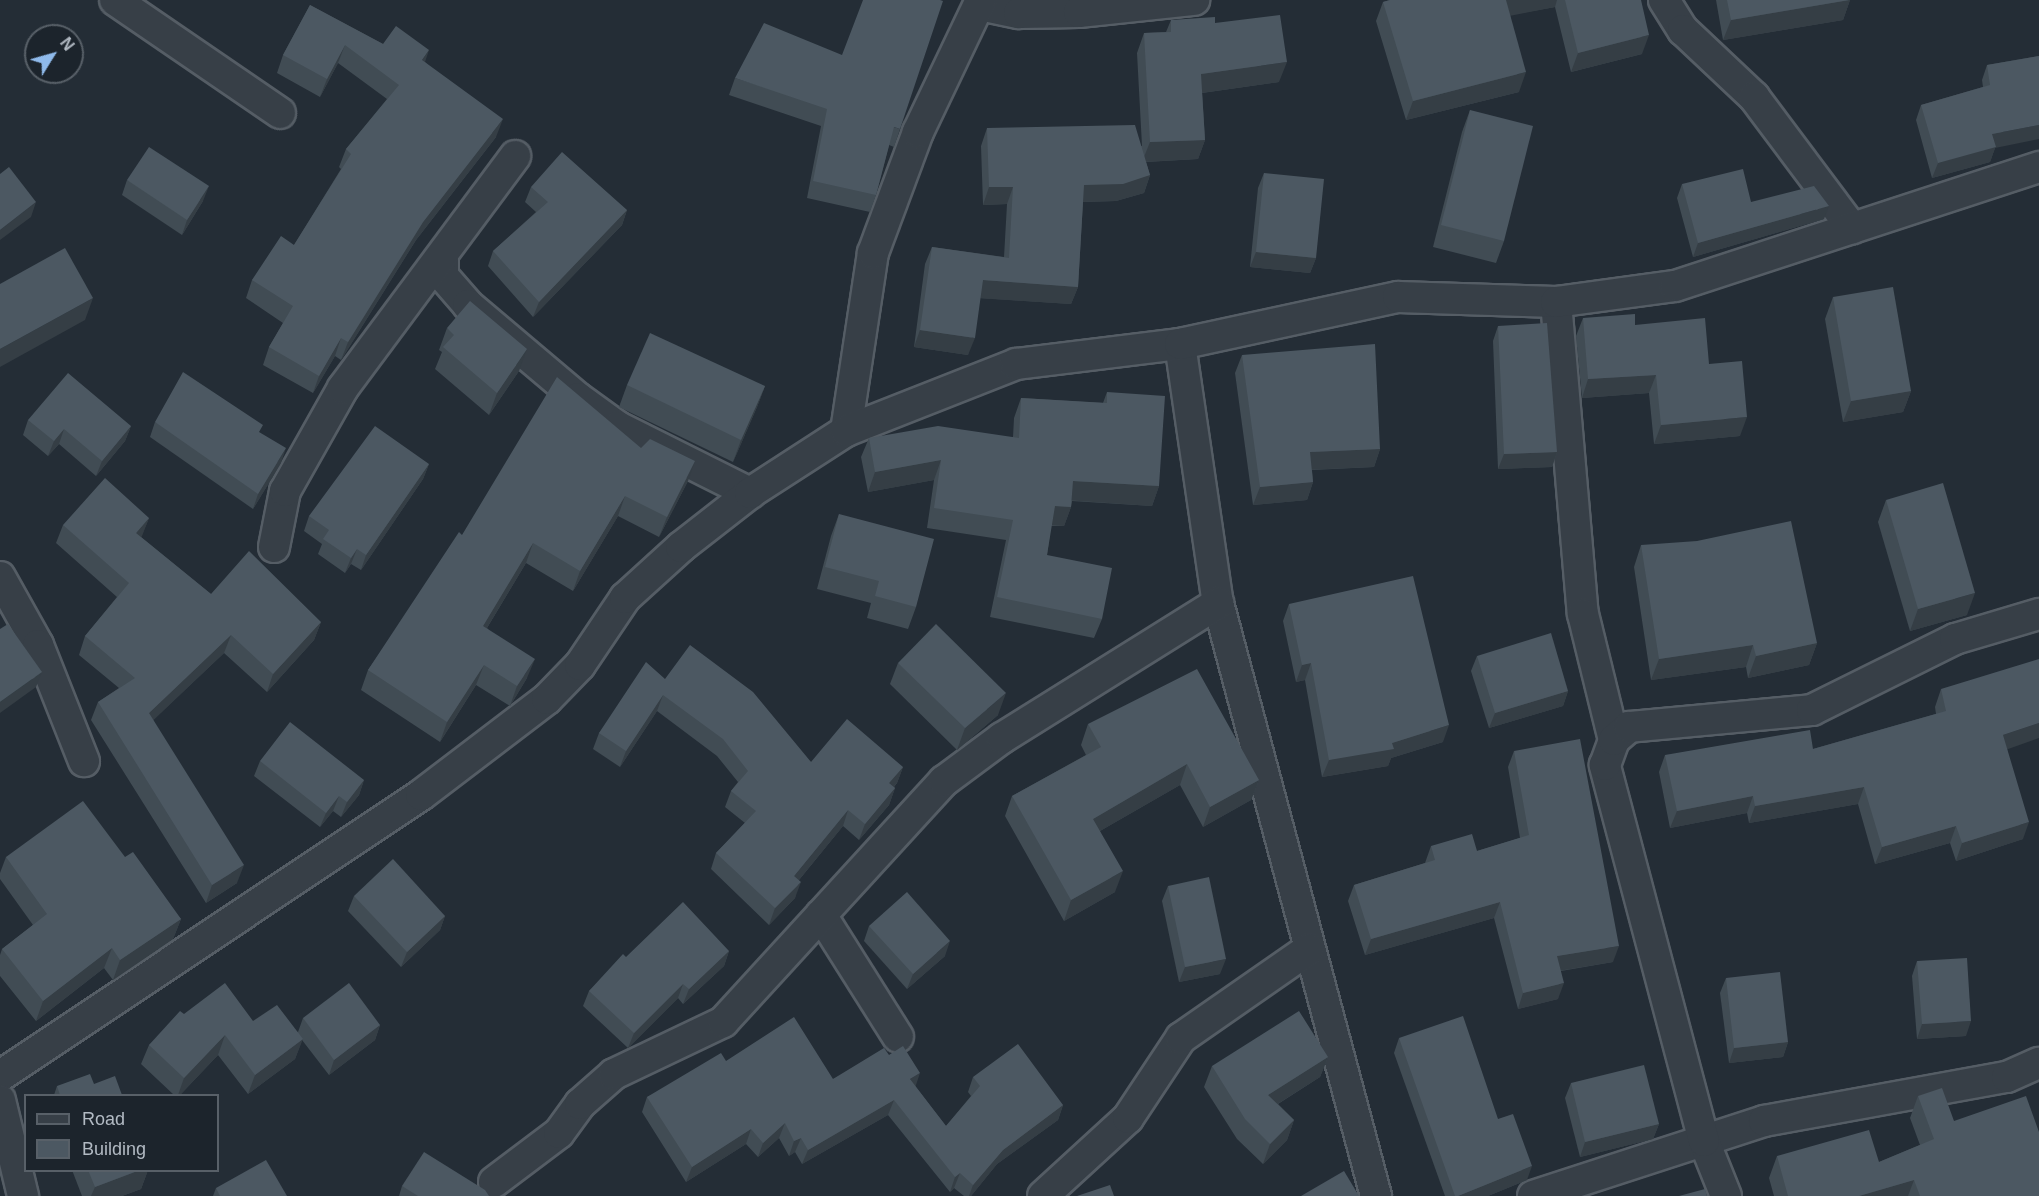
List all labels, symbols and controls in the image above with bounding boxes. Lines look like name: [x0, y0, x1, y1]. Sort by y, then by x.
north arrow: [24, 24, 84, 84]
text: N: [57, 34, 77, 54]
legend: [24, 1094, 219, 1172]
text: Road: [82, 1109, 125, 1129]
text: Building: [82, 1139, 146, 1159]

